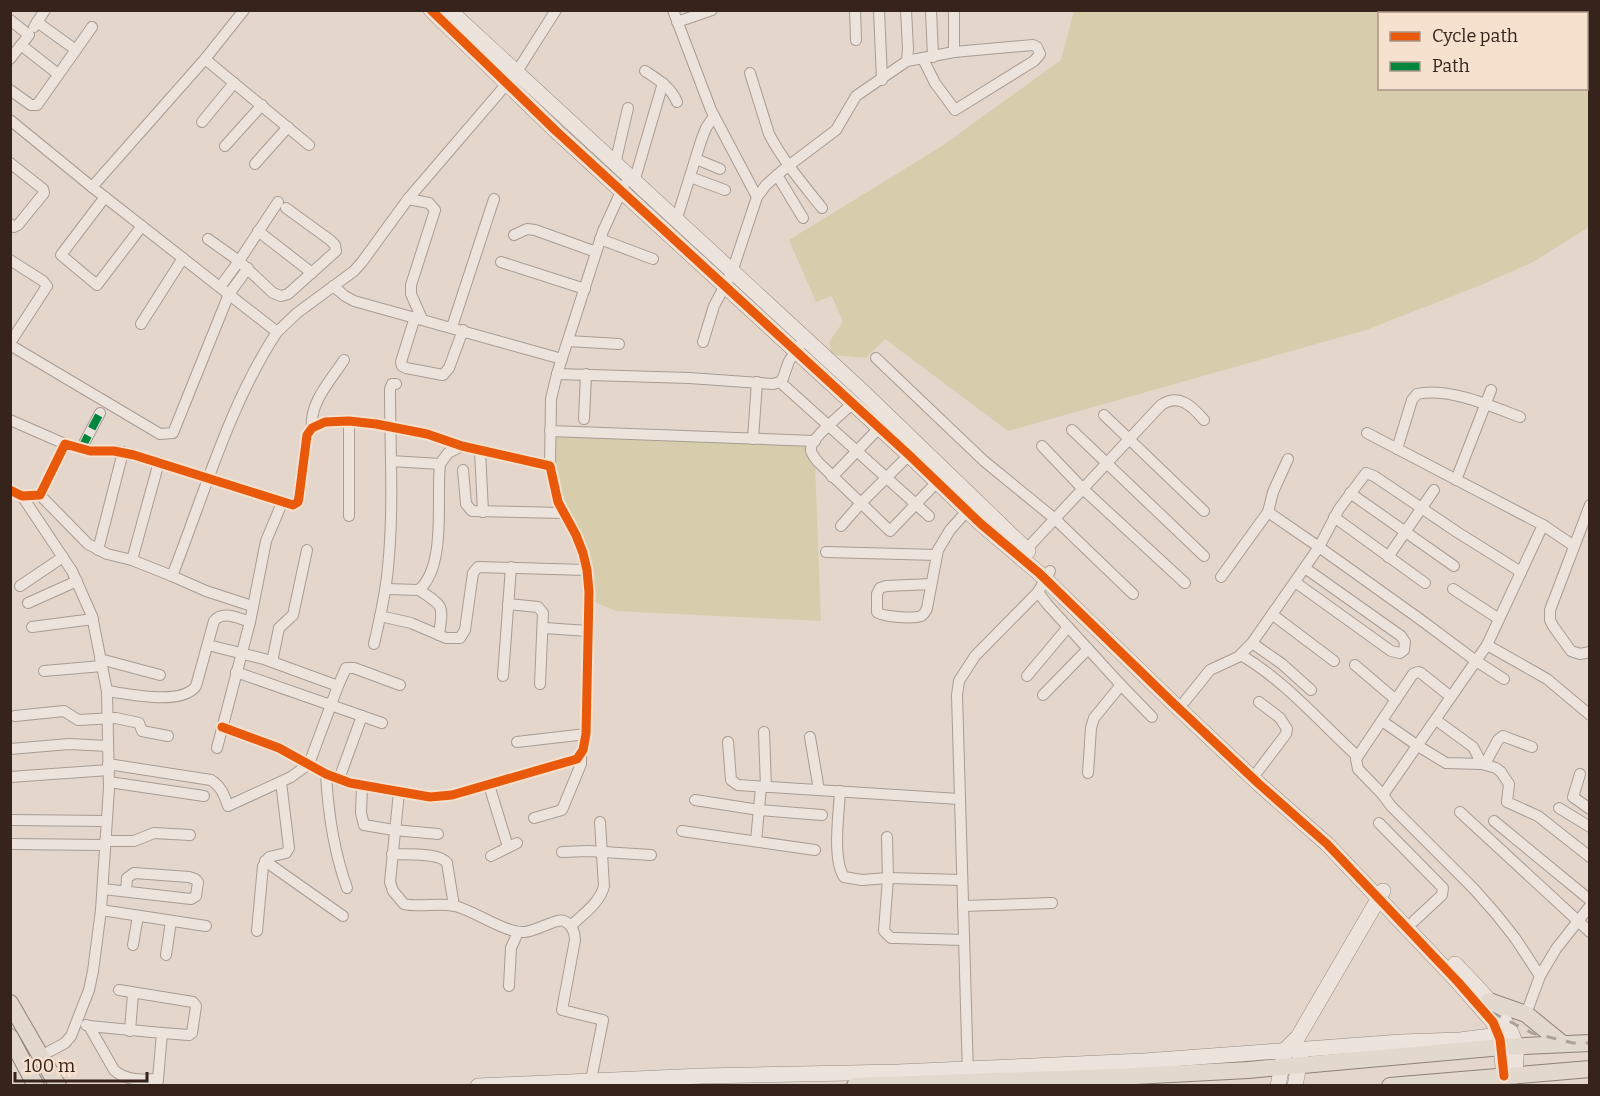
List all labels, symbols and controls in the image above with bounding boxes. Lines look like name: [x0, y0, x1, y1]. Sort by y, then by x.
legend: [1378, 12, 1588, 90]
text: Cycle path: [1432, 25, 1518, 47]
text: Path: [1432, 55, 1470, 77]
scale bar: [15, 1045, 147, 1083]
text: 100 m: [24, 1055, 75, 1077]

